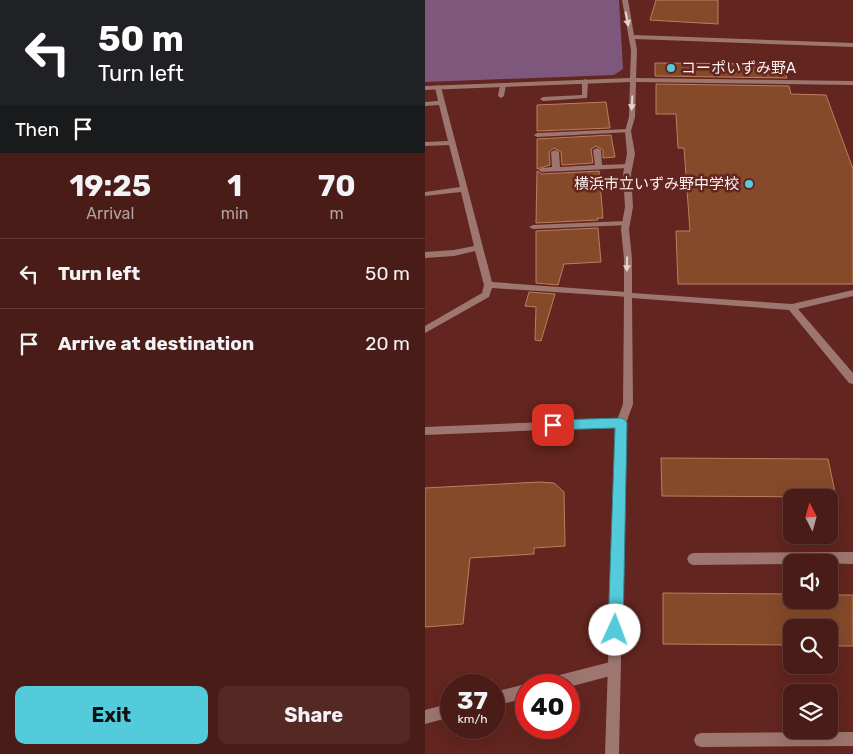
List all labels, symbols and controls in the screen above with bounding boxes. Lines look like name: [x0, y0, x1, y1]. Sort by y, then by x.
one-way arrow: [624, 11, 632, 27]
text: 50 m: [98, 18, 184, 60]
icon: left: [15, 20, 80, 85]
place label: コーポいずみ野A: [681, 59, 796, 77]
text: Turn left: [98, 60, 184, 87]
marker: コーポいずみ野A: [665, 62, 677, 74]
one-way arrow: [628, 95, 636, 111]
icon: arrive: [69, 115, 97, 143]
text: Then: [15, 118, 59, 141]
text: 19:25: [69, 168, 151, 204]
text: 1: [227, 168, 242, 204]
text: 70: [318, 168, 356, 204]
place label: 横浜市立いずみ野中学校: [574, 175, 739, 193]
marker: 横浜市立いずみ野中学校: [743, 178, 755, 190]
text: Arrival: [86, 204, 134, 223]
text: min: [221, 204, 248, 223]
text: m: [330, 204, 344, 223]
one-way arrow: [623, 256, 631, 272]
icon: left: [15, 260, 43, 288]
text: Turn left: [58, 262, 140, 285]
text: 50 m: [365, 262, 410, 285]
icon: arrive: [15, 330, 43, 358]
text: Arrive at destination: [58, 332, 254, 355]
text: 20 m: [365, 332, 410, 355]
pin: [532, 404, 574, 446]
icon: arrive: [539, 411, 567, 439]
north arrow: [783, 489, 837, 544]
map controls: [783, 489, 838, 739]
button: sound: [783, 554, 838, 609]
position arrow: [588, 603, 640, 655]
button: search: [783, 619, 838, 674]
speed limit sign: 40: [515, 674, 580, 739]
button: layers: [783, 684, 838, 739]
button: Exit: [15, 686, 208, 744]
button: Share: [218, 686, 410, 744]
text: 37: [457, 686, 488, 715]
text: km/h: [458, 712, 487, 726]

